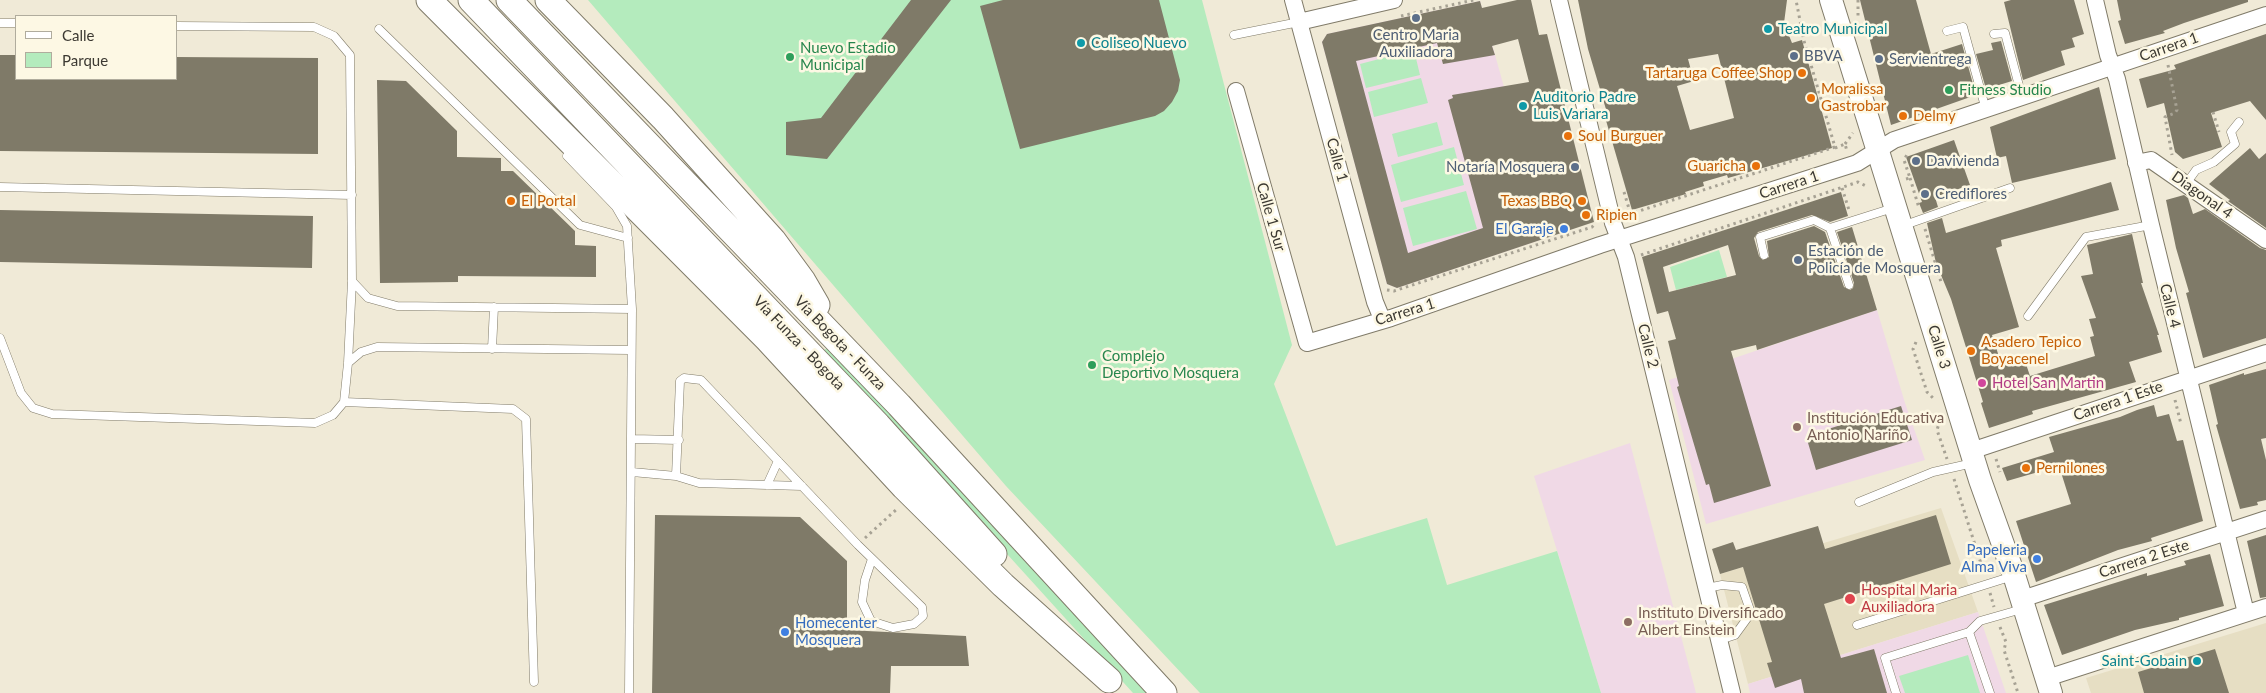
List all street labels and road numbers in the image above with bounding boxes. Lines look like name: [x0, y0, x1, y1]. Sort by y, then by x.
street label: Carrera 1: [2137, 29, 2201, 65]
street label: Calle 1: [1322, 136, 1352, 184]
street label: Carrera 1: [1757, 167, 1821, 203]
street label: Diagonal 4: [2168, 167, 2236, 223]
street label: Calle 1 Sur: [1253, 181, 1289, 253]
street label: Calle 4: [2156, 282, 2184, 330]
street label: Vía Funza - Bogota: [750, 292, 848, 394]
street label: Vía Bogota - Funza: [791, 292, 889, 394]
street label: Carrera 1: [1373, 294, 1437, 330]
street label: Calle 2: [1634, 322, 1662, 370]
street label: Calle 3: [1924, 323, 1954, 371]
street label: Carrera 1 Este: [2071, 377, 2165, 425]
street label: Carrera 2 Este: [2097, 536, 2191, 582]

